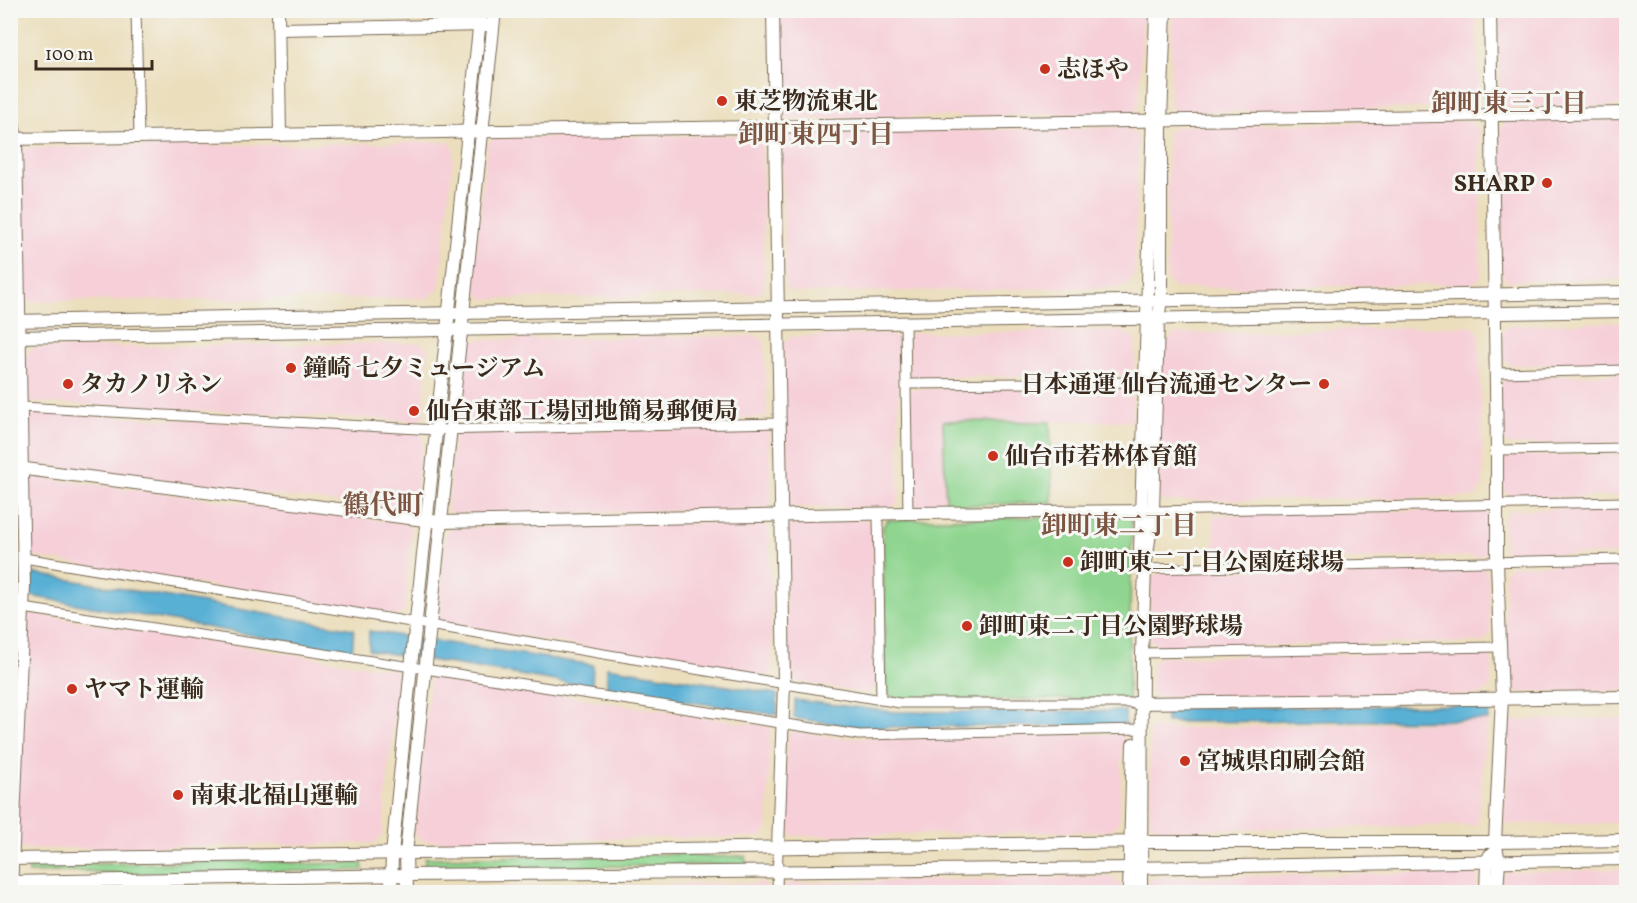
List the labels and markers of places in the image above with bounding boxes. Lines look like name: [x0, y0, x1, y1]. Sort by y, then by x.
place label: 志ほや: [1057, 54, 1129, 88]
marker: 志ほや: [1038, 62, 1052, 76]
place label: 東芝物流東北: [734, 86, 878, 120]
marker: 東芝物流東北: [715, 94, 729, 108]
place label: SHARP: [1454, 168, 1535, 202]
marker: SHARP: [1540, 176, 1554, 190]
place label: 鐘崎 七夕ミュージアム: [303, 353, 545, 387]
marker: 鐘崎 七夕ミュージアム: [284, 361, 298, 375]
place label: タカノリネン: [80, 369, 223, 403]
place label: 日本通運 仙台流通センター: [1020, 369, 1312, 403]
marker: タカノリネン: [61, 377, 75, 391]
marker: 日本通運 仙台流通センター: [1317, 377, 1331, 391]
place label: 仙台東部工場団地簡易郵便局: [426, 396, 738, 430]
marker: 仙台東部工場団地簡易郵便局: [407, 404, 421, 418]
place label: 仙台市若林体育館: [1005, 441, 1197, 475]
marker: 仙台市若林体育館: [986, 449, 1000, 463]
place label: 卸町東二丁目公園庭球場: [1080, 547, 1344, 581]
marker: 卸町東二丁目公園庭球場: [1061, 555, 1075, 569]
place label: 卸町東二丁目公園野球場: [979, 611, 1243, 645]
marker: 卸町東二丁目公園野球場: [960, 619, 974, 633]
place label: ヤマト運輸: [84, 674, 204, 708]
marker: ヤマト運輸: [65, 682, 79, 696]
place label: 宮城県印刷会館: [1197, 746, 1365, 780]
marker: 宮城県印刷会館: [1178, 754, 1192, 768]
place label: 南東北福山運輸: [190, 780, 358, 814]
marker: 南東北福山運輸: [171, 788, 185, 802]

